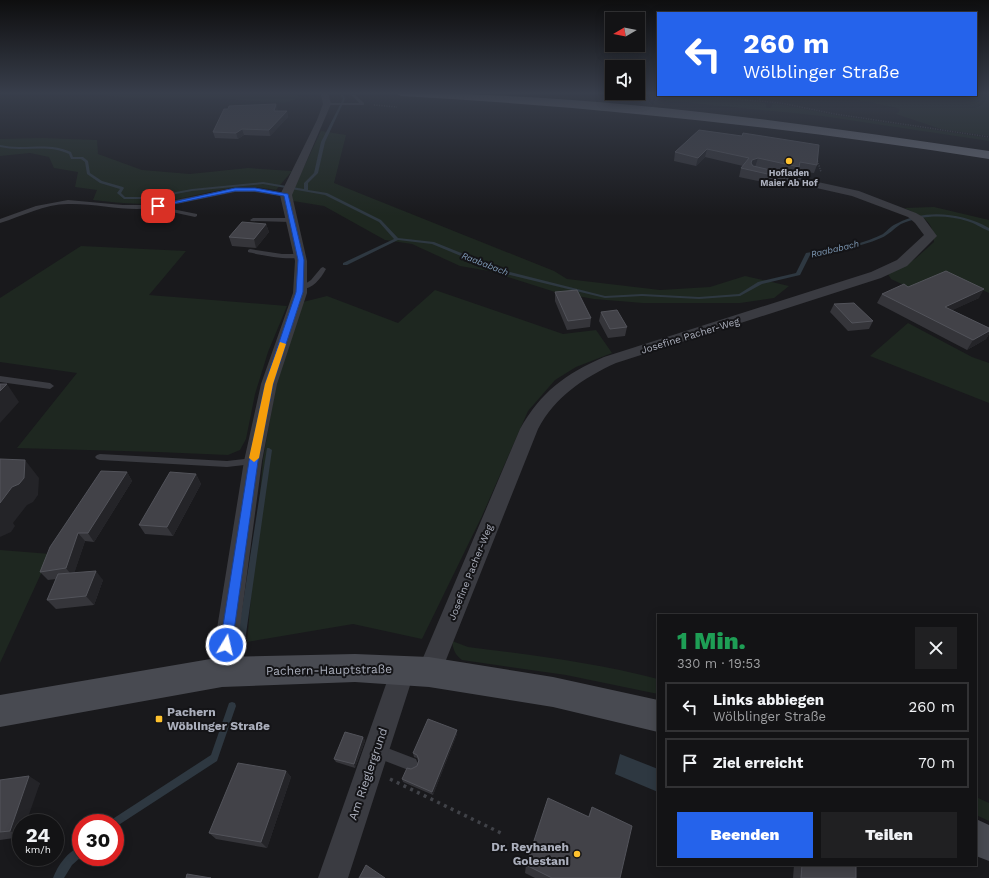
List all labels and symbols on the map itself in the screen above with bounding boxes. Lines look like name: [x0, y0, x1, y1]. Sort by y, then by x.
north arrow: [605, 12, 645, 52]
marker: Hofladen Maier Ab Hof: [784, 156, 794, 166]
place label: Hofladen Maier Ab Hof: [760, 168, 818, 188]
pin: [141, 189, 175, 223]
water label: Raababach: [810, 239, 860, 259]
water label: Raababach: [460, 251, 510, 277]
street label: Josefine Pacher-Weg: [640, 315, 741, 356]
street label: Josefine Pacher-Weg: [446, 522, 495, 622]
position arrow: [205, 624, 247, 666]
street label: Pachern-Hauptstraße: [266, 662, 392, 678]
place label: Pachern Wöblinger Straße: [167, 705, 270, 733]
marker: Pachern Wöblinger Straße: [154, 714, 164, 724]
street label: Am Rieglergrund: [346, 726, 390, 822]
speed limit sign: 30: [72, 814, 124, 866]
place label: Dr. Reyhaneh Golestani: [491, 840, 569, 868]
marker: Dr. Reyhaneh Golestani: [572, 849, 582, 859]

